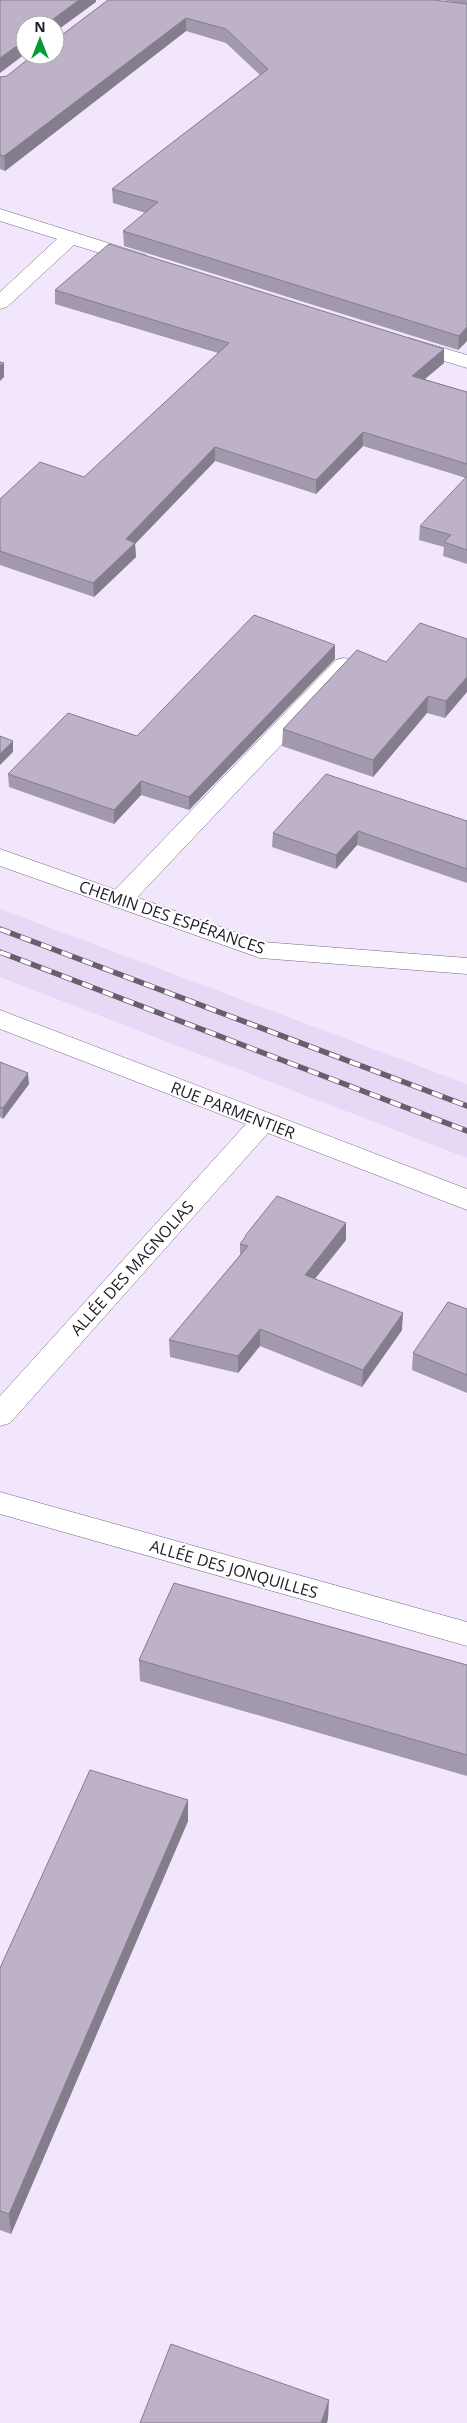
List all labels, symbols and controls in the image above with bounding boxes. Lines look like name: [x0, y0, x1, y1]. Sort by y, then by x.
north arrow: [15, 15, 65, 65]
text: N: [34, 17, 46, 36]
street label: CHEMIN DES ESPÉRANCES: [76, 875, 268, 959]
street label: RUE PARMENTIER: [168, 1076, 298, 1144]
street label: ALLÉE DES MAGNOLIAS: [65, 1196, 199, 1340]
street label: ALLÉE DES JONQUILLES: [147, 1534, 321, 1604]

